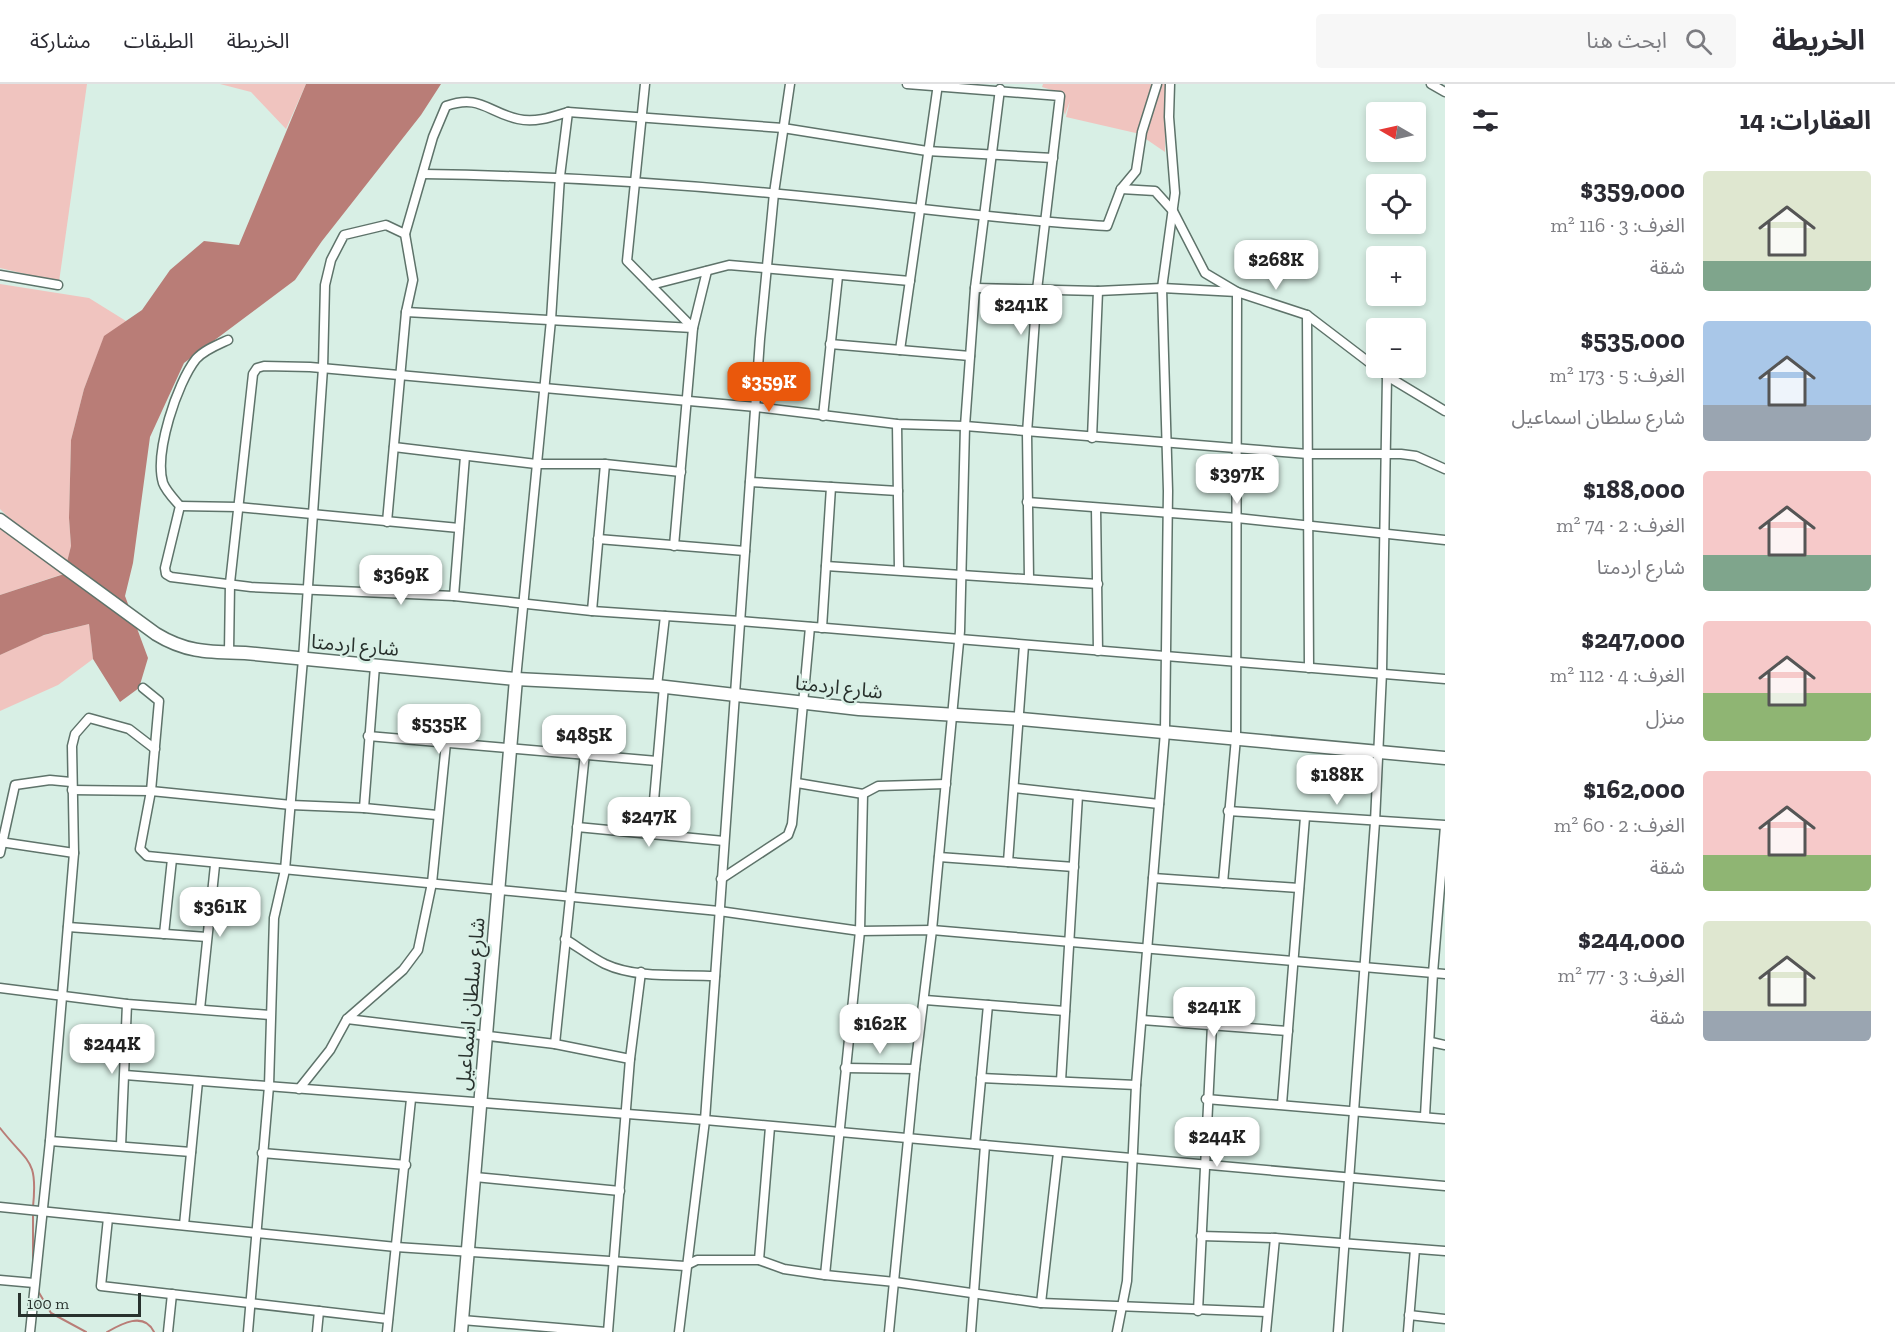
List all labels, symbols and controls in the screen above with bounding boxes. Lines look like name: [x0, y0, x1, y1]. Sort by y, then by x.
search box: [1316, 14, 1736, 68]
text: الخريطة: [1772, 24, 1865, 57]
icon: search: [1682, 25, 1715, 58]
text: ابحث هنا: [1586, 27, 1667, 54]
text: مشاركة: [30, 28, 91, 53]
text: الطبقات: [124, 28, 194, 53]
text: الخريطة: [227, 28, 290, 53]
north arrow: [1366, 102, 1426, 162]
map controls: [1366, 102, 1426, 378]
icon: filters: [1469, 104, 1502, 137]
text: العقارات: 14: [1739, 104, 1871, 136]
text: $359,000: [1580, 173, 1685, 205]
button: locate: [1366, 174, 1426, 234]
icon: home: [1751, 195, 1823, 267]
text: الغرف: 3 · 116 m²: [1551, 213, 1685, 237]
pin: $268K: [1234, 240, 1318, 291]
button: +: [1366, 246, 1426, 306]
text: $268K: [1248, 247, 1304, 271]
text: شقة: [1650, 255, 1685, 279]
pin: $241K: [979, 285, 1063, 336]
text: $241K: [994, 292, 1048, 316]
button: −: [1366, 318, 1426, 378]
text: $535,000: [1581, 323, 1685, 355]
icon: home: [1751, 345, 1823, 417]
pin: $359K: [727, 362, 811, 413]
text: الغرف: 5 · 173 m²: [1550, 363, 1685, 387]
text: $359K: [741, 369, 797, 393]
text: شارع سلطان اسماعيل: [1512, 405, 1685, 429]
pin: $397K: [1195, 454, 1279, 505]
text: $397K: [1210, 461, 1264, 485]
text: $188,000: [1583, 473, 1685, 505]
icon: home: [1751, 495, 1823, 567]
text: الغرف: 2 · 74 m²: [1556, 513, 1685, 537]
pin: $369K: [359, 555, 443, 606]
text: شارع اردمتا: [1597, 555, 1685, 579]
text: $369K: [373, 562, 429, 586]
text: $247,000: [1581, 623, 1685, 655]
street label: شارع اردمتا: [310, 629, 400, 664]
icon: home: [1751, 645, 1823, 717]
text: الغرف: 4 · 112 m²: [1550, 663, 1685, 687]
street label: شارع اردمتا: [794, 670, 884, 707]
pin: $535K: [397, 704, 481, 755]
text: منزل: [1646, 705, 1685, 729]
text: $535K: [412, 711, 466, 735]
pin: $485K: [542, 715, 626, 766]
text: $485K: [556, 722, 612, 746]
pin: $188K: [1295, 755, 1379, 806]
text: $188K: [1311, 762, 1363, 786]
text: $162,000: [1583, 773, 1685, 805]
icon: home: [1751, 795, 1823, 867]
pin: $247K: [607, 797, 691, 848]
text: $247K: [622, 804, 676, 828]
text: الغرف: 2 · 60 m²: [1554, 813, 1685, 837]
text: شقة: [1650, 855, 1685, 879]
pin: $361K: [178, 887, 262, 938]
text: $361K: [194, 894, 246, 918]
street label: شارع سلطان اسماعيل: [450, 917, 492, 1092]
text: $244,000: [1578, 923, 1685, 955]
icon: home: [1751, 945, 1823, 1017]
text: الغرف: 3 · 77 m²: [1558, 963, 1685, 987]
pin: $241K: [1172, 987, 1256, 1038]
text: $241K: [1187, 994, 1241, 1018]
pin: $162K: [838, 1004, 922, 1055]
text: شقة: [1650, 1005, 1685, 1029]
text: $162K: [854, 1011, 906, 1035]
pin: $244K: [70, 1024, 154, 1075]
text: $244K: [84, 1031, 140, 1055]
pin: $244K: [1175, 1117, 1259, 1168]
text: $244K: [1189, 1124, 1245, 1148]
scale bar: [18, 1290, 141, 1318]
text: 100 m: [27, 1294, 69, 1313]

